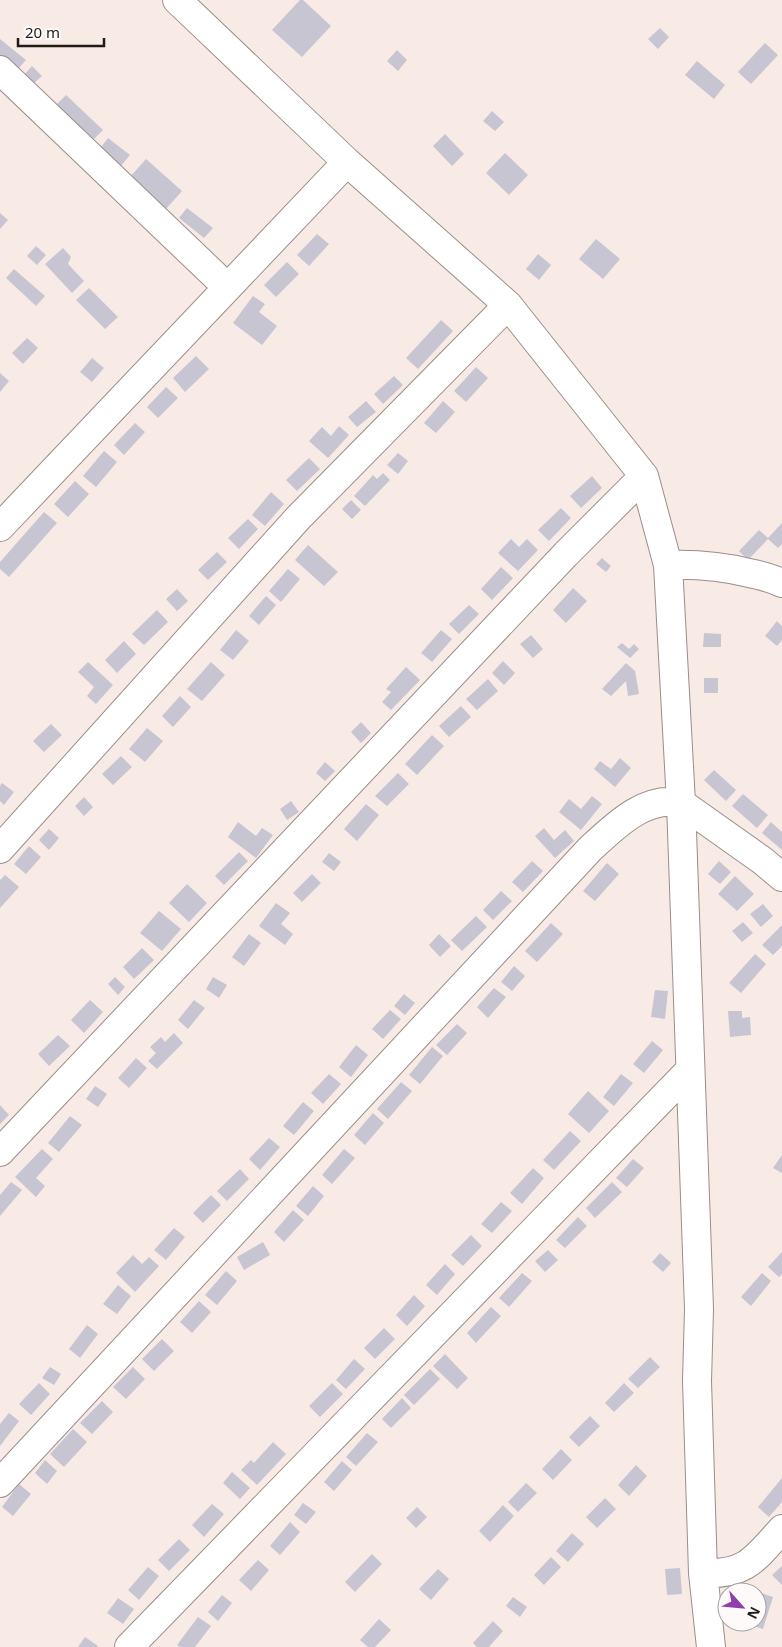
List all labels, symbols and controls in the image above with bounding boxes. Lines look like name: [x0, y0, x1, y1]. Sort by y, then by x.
scale bar: [18, 15, 104, 47]
text: 20 m: [25, 22, 60, 42]
north arrow: [717, 1582, 767, 1632]
text: N: [743, 1604, 765, 1623]

